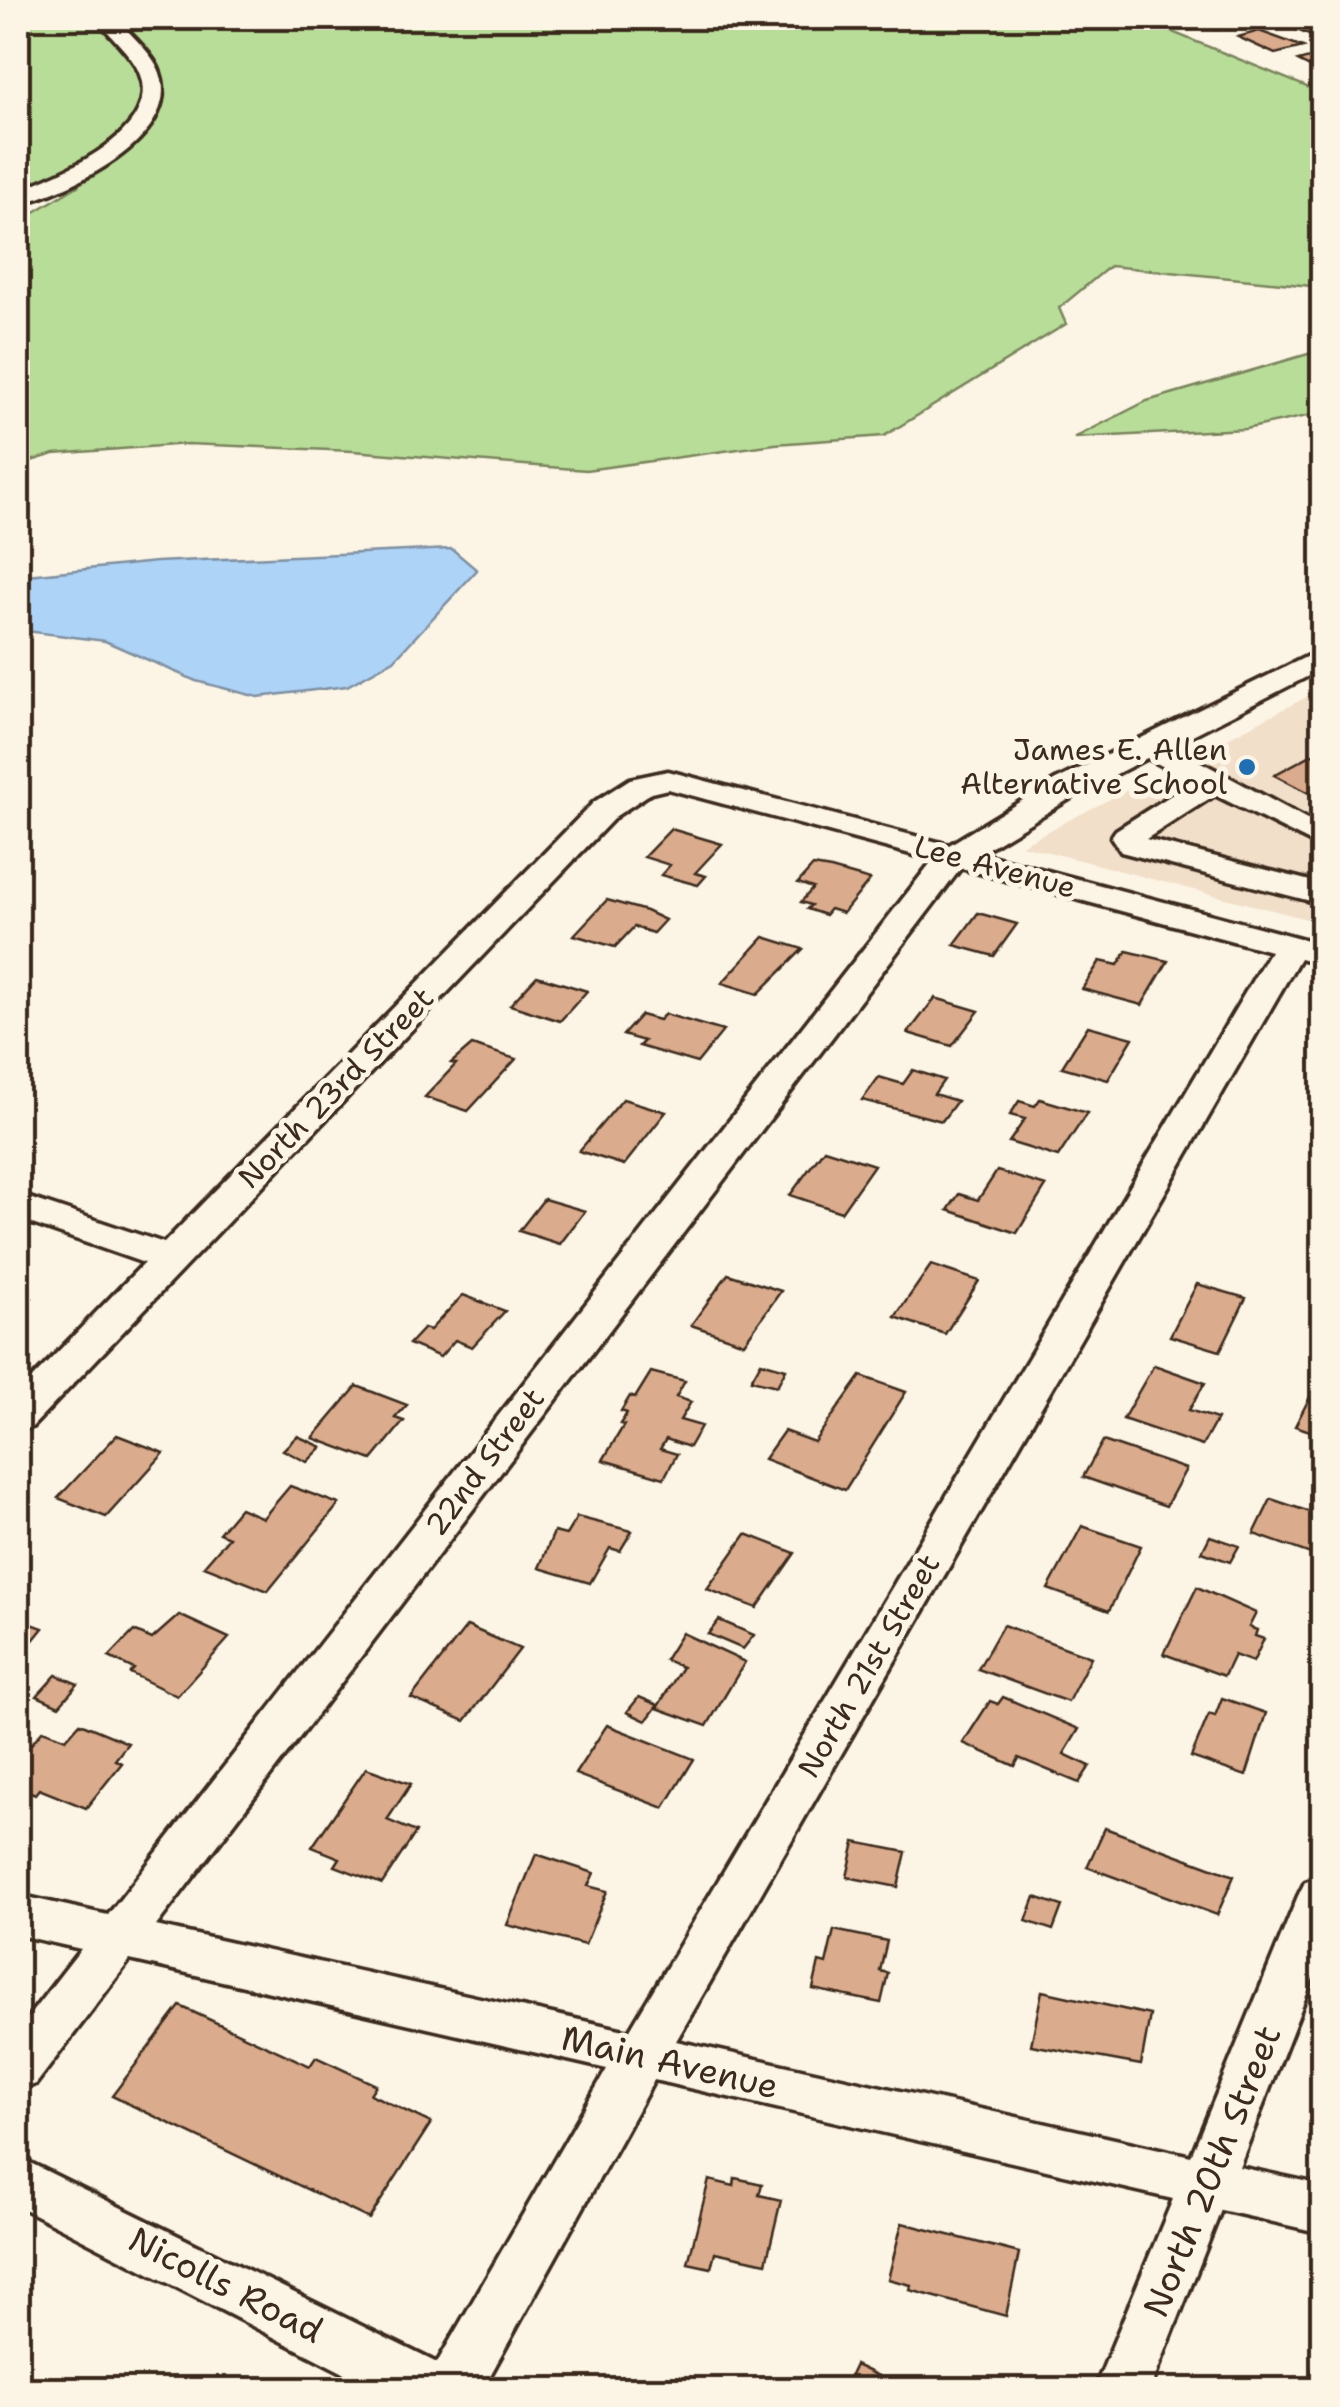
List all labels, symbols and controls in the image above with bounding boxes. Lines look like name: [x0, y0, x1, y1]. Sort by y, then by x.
place label: James E. Allen Alternative School: [960, 729, 1227, 804]
marker: James E. Allen Alternative School: [1236, 756, 1258, 778]
street label: Lee Avenue: [910, 825, 1080, 908]
street label: North 23rd Street: [229, 978, 443, 1197]
street label: 22nd Street: [416, 1379, 554, 1544]
street label: North 21st Street: [788, 1546, 949, 1785]
street label: Main Avenue: [557, 2014, 783, 2109]
street label: North 20th Street: [1132, 2018, 1291, 2324]
street label: Nicolls Road: [121, 2215, 331, 2354]

